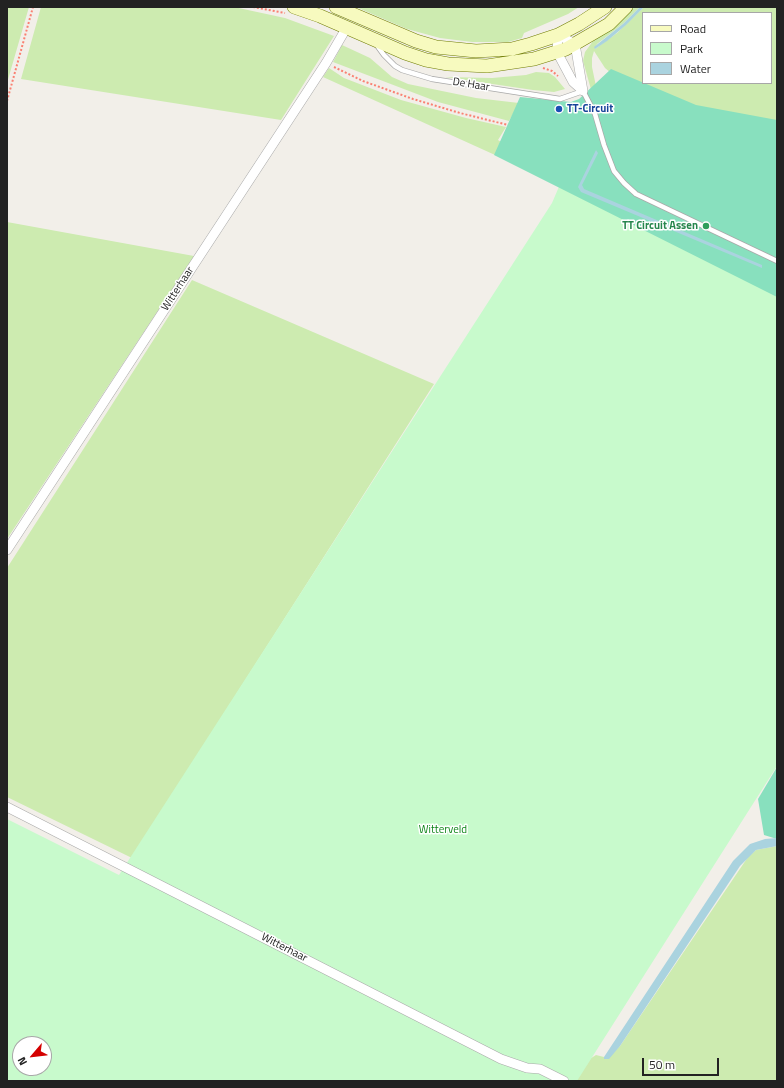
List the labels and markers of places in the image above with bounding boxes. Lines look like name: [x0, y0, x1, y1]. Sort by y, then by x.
place label: TT-Circuit: [567, 102, 613, 116]
marker: TT-Circuit: [554, 104, 564, 114]
place label: TT Circuit Assen: [622, 219, 698, 233]
marker: TT Circuit Assen: [701, 221, 711, 231]

